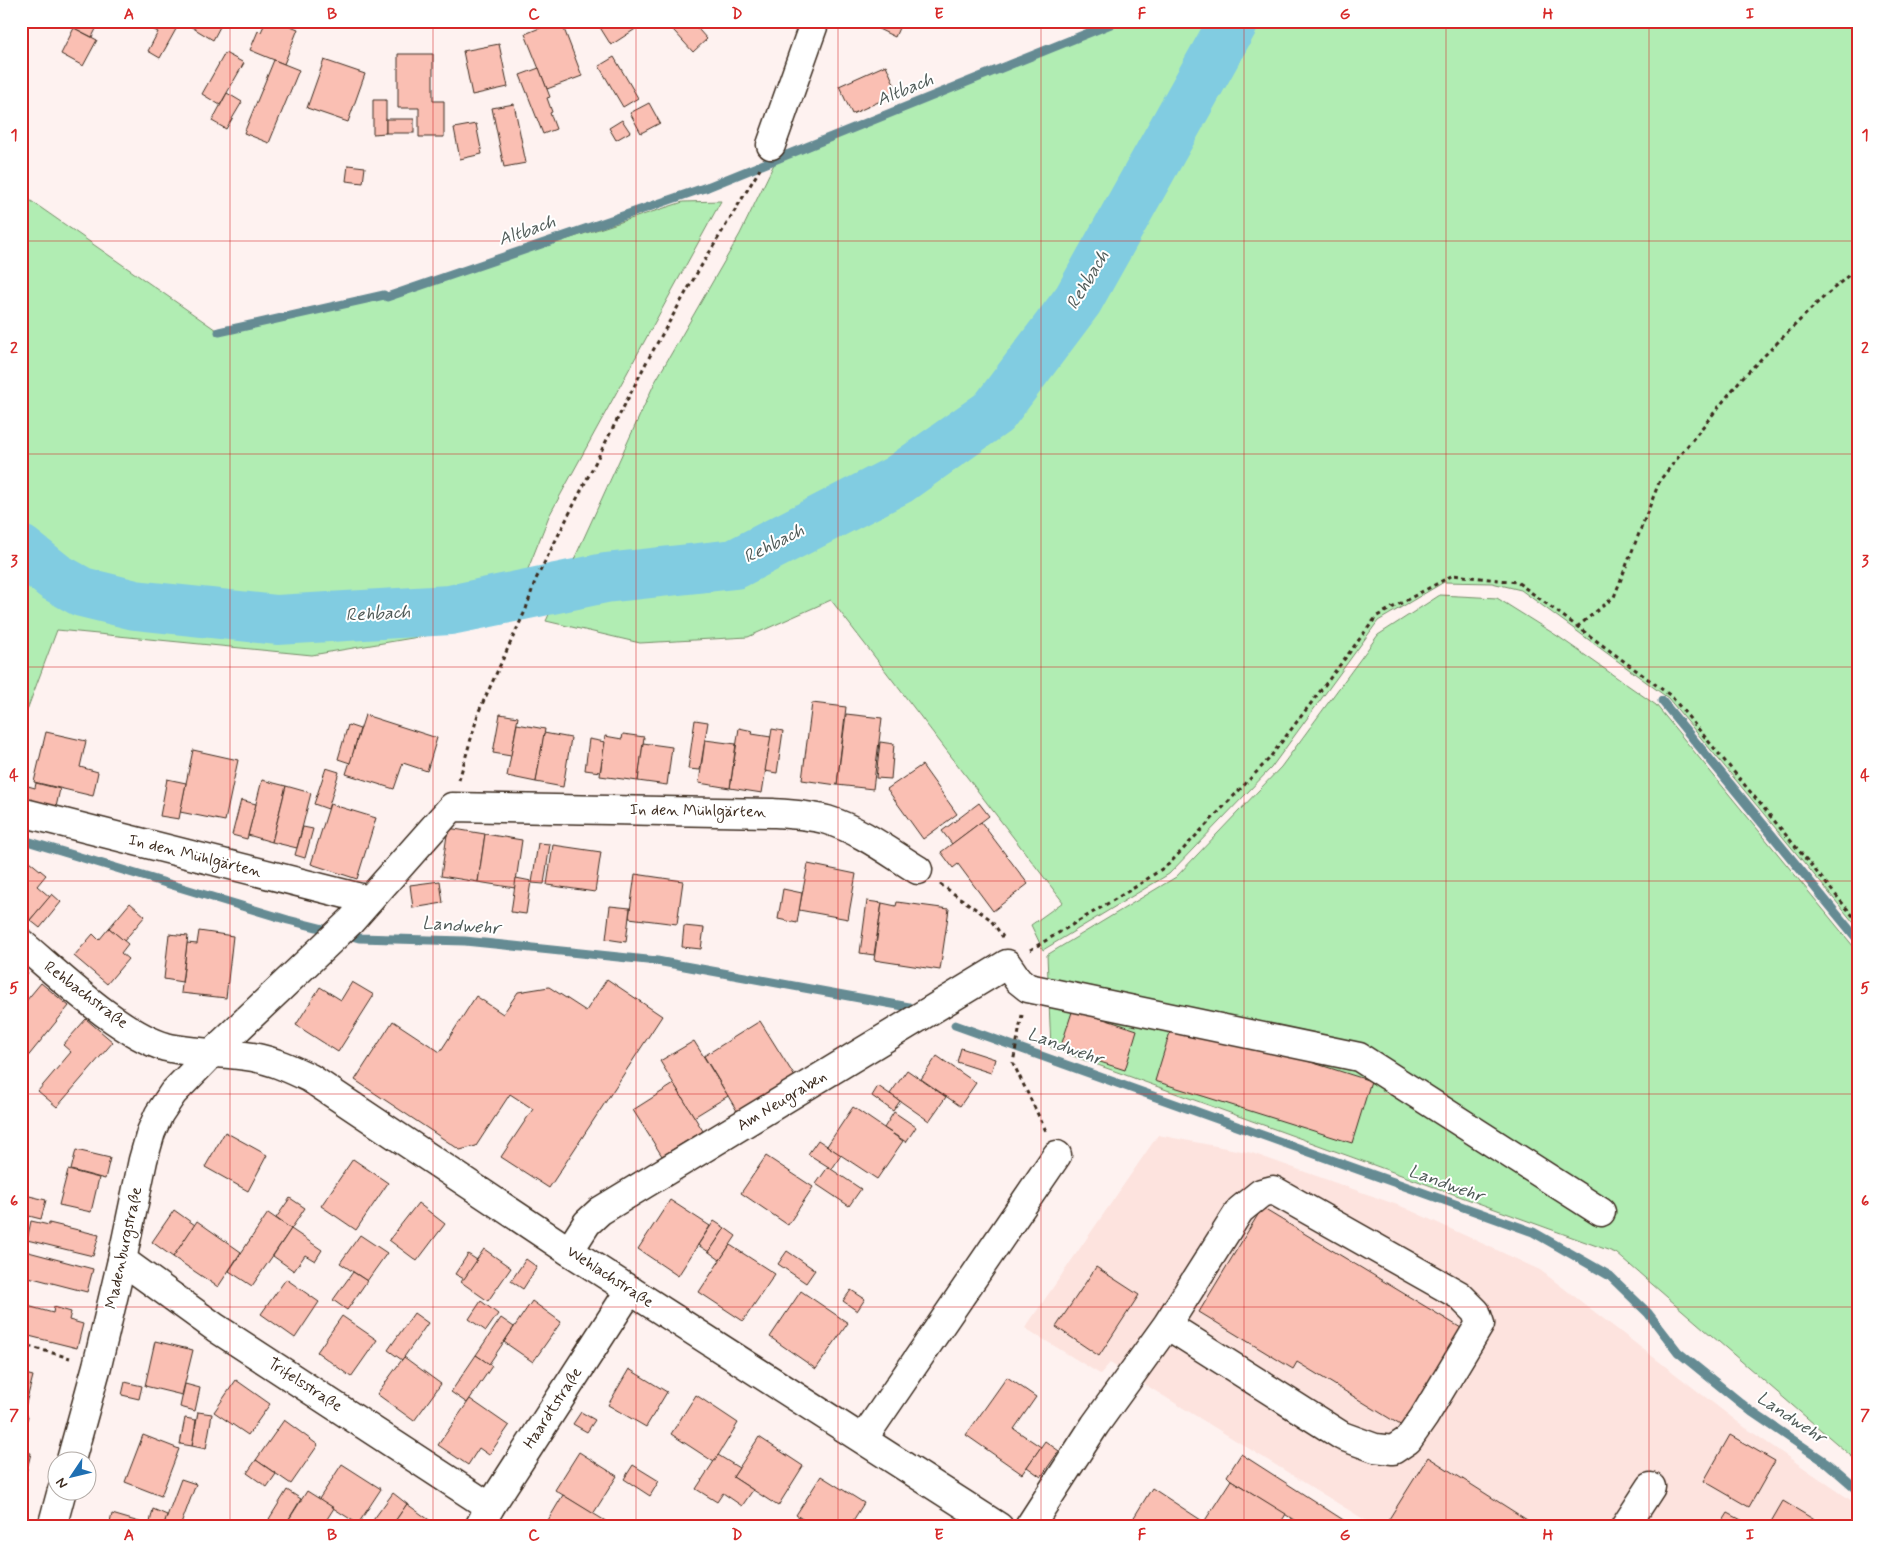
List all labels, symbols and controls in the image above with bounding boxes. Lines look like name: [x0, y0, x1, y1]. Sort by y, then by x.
text: A: [124, 4, 134, 25]
text: B: [327, 4, 337, 25]
text: C: [528, 4, 540, 25]
text: D: [731, 4, 743, 25]
text: E: [934, 4, 944, 25]
text: F: [1138, 4, 1147, 25]
text: G: [1340, 4, 1351, 25]
text: H: [1543, 4, 1554, 25]
text: I: [1746, 4, 1755, 25]
water label: Altbach: [873, 68, 937, 112]
text: 1: [10, 125, 18, 146]
text: 1: [1861, 125, 1869, 146]
water label: Altbach: [495, 210, 559, 252]
water label: Rehbach: [1061, 246, 1115, 314]
text: 2: [10, 338, 18, 359]
text: 2: [1861, 338, 1869, 359]
water label: Rehbach: [740, 518, 809, 569]
text: 3: [10, 551, 18, 572]
text: 3: [1861, 551, 1869, 572]
water label: Rehbach: [345, 600, 411, 628]
text: 4: [9, 765, 19, 786]
text: 4: [1860, 765, 1870, 786]
street label: In den Mühlgärten: [630, 799, 767, 824]
street label: In den Mühlgärten: [126, 829, 264, 884]
water label: Landwehr: [421, 911, 503, 941]
street label: Rehbachstraße: [40, 956, 132, 1034]
text: 5: [9, 978, 19, 999]
text: 5: [1860, 978, 1870, 999]
water label: Landwehr: [1024, 1022, 1108, 1073]
street label: Am Neugraben: [733, 1066, 831, 1137]
water label: Landwehr: [1405, 1159, 1489, 1210]
street label: Madenburgstraße: [101, 1185, 148, 1311]
text: 6: [10, 1191, 18, 1212]
text: 6: [1861, 1191, 1869, 1212]
street label: Wehlachstraße: [563, 1241, 658, 1313]
street label: Trifelsstraße: [264, 1353, 346, 1417]
street label: Haardtstraße: [519, 1363, 587, 1453]
water label: Landwehr: [1752, 1386, 1832, 1451]
text: 7: [9, 1405, 19, 1426]
text: 7: [1860, 1405, 1870, 1426]
north arrow: [48, 1450, 98, 1500]
text: N: [52, 1474, 72, 1492]
text: A: [124, 1525, 134, 1546]
text: B: [327, 1525, 337, 1546]
text: C: [528, 1525, 540, 1546]
text: D: [731, 1525, 743, 1546]
text: E: [934, 1525, 944, 1546]
text: F: [1138, 1525, 1147, 1546]
text: G: [1340, 1525, 1351, 1546]
text: H: [1543, 1525, 1554, 1546]
text: I: [1746, 1525, 1755, 1546]

